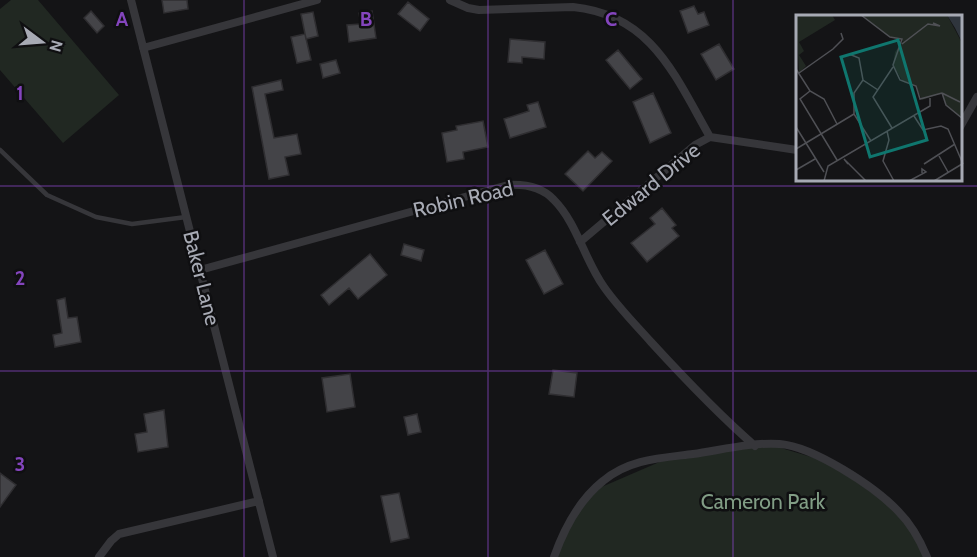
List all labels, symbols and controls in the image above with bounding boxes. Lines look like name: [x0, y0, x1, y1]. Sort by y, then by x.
text: A: [116, 7, 129, 31]
text: B: [360, 7, 372, 31]
text: C: [605, 7, 617, 31]
north arrow: [12, 12, 72, 72]
inset map: [796, 15, 962, 182]
text: N: [45, 38, 67, 54]
text: 1: [16, 81, 24, 105]
street label: Edward Drive: [597, 137, 705, 231]
street label: Robin Road: [411, 175, 515, 223]
street label: Baker Lane: [178, 228, 226, 328]
text: 2: [15, 266, 25, 290]
text: 3: [15, 452, 25, 476]
park label: Cameron Park: [701, 489, 826, 514]

